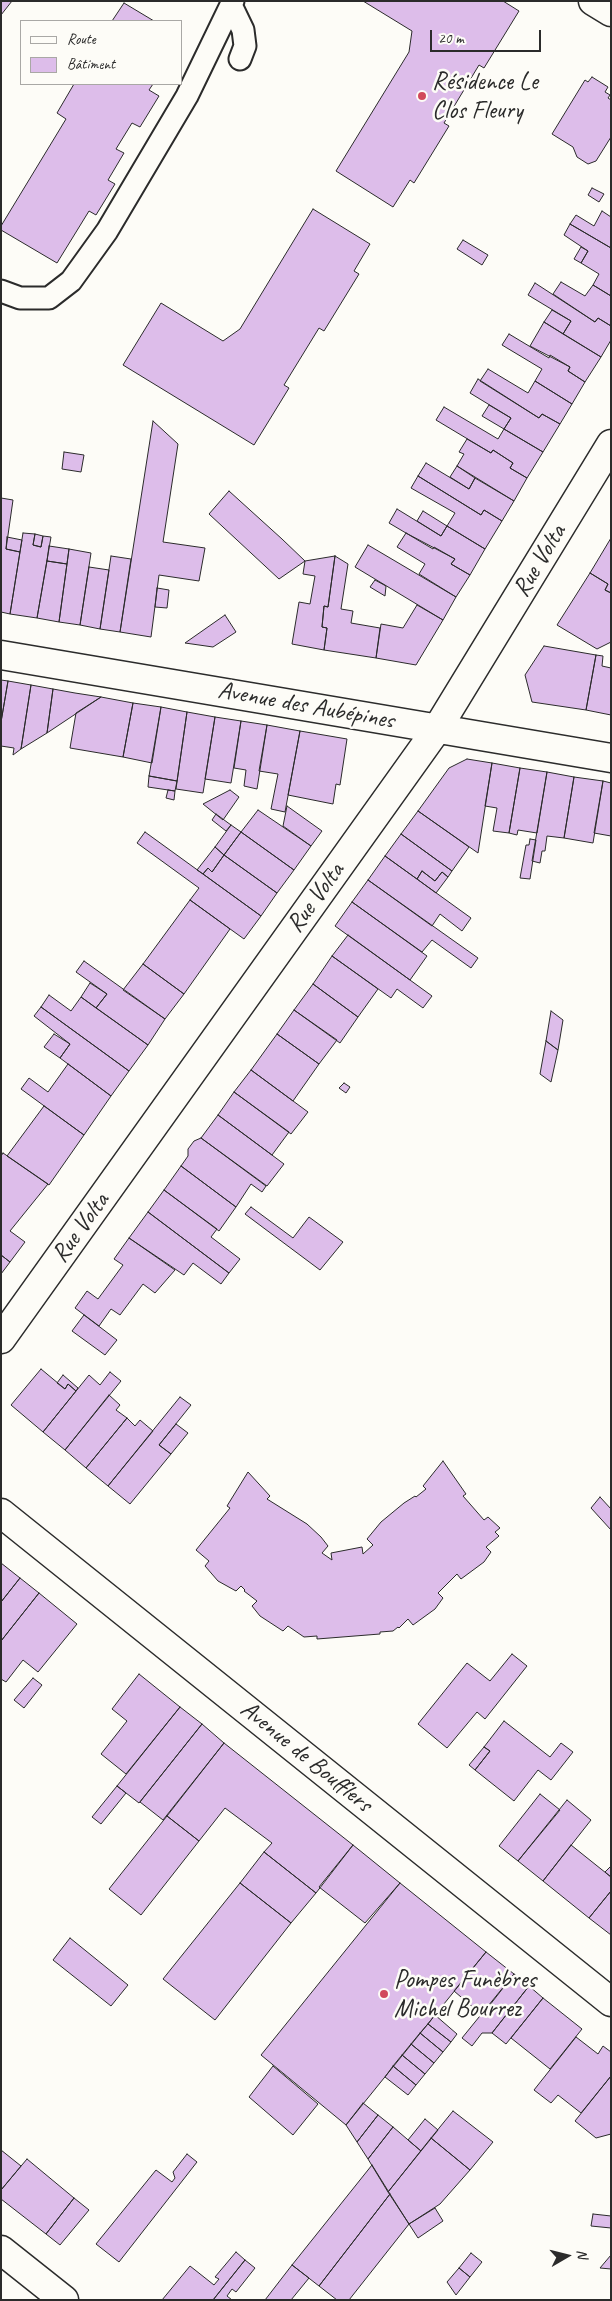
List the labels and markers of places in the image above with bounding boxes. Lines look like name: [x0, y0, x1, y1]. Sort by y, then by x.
place label: Résidence Le Clos Fleury: [432, 67, 538, 126]
marker: Résidence Le Clos Fleury: [416, 90, 428, 102]
place label: Pompes Funèbres Michel Bourrez: [394, 1965, 536, 2024]
marker: Pompes Funèbres Michel Bourrez: [378, 1988, 390, 2000]

